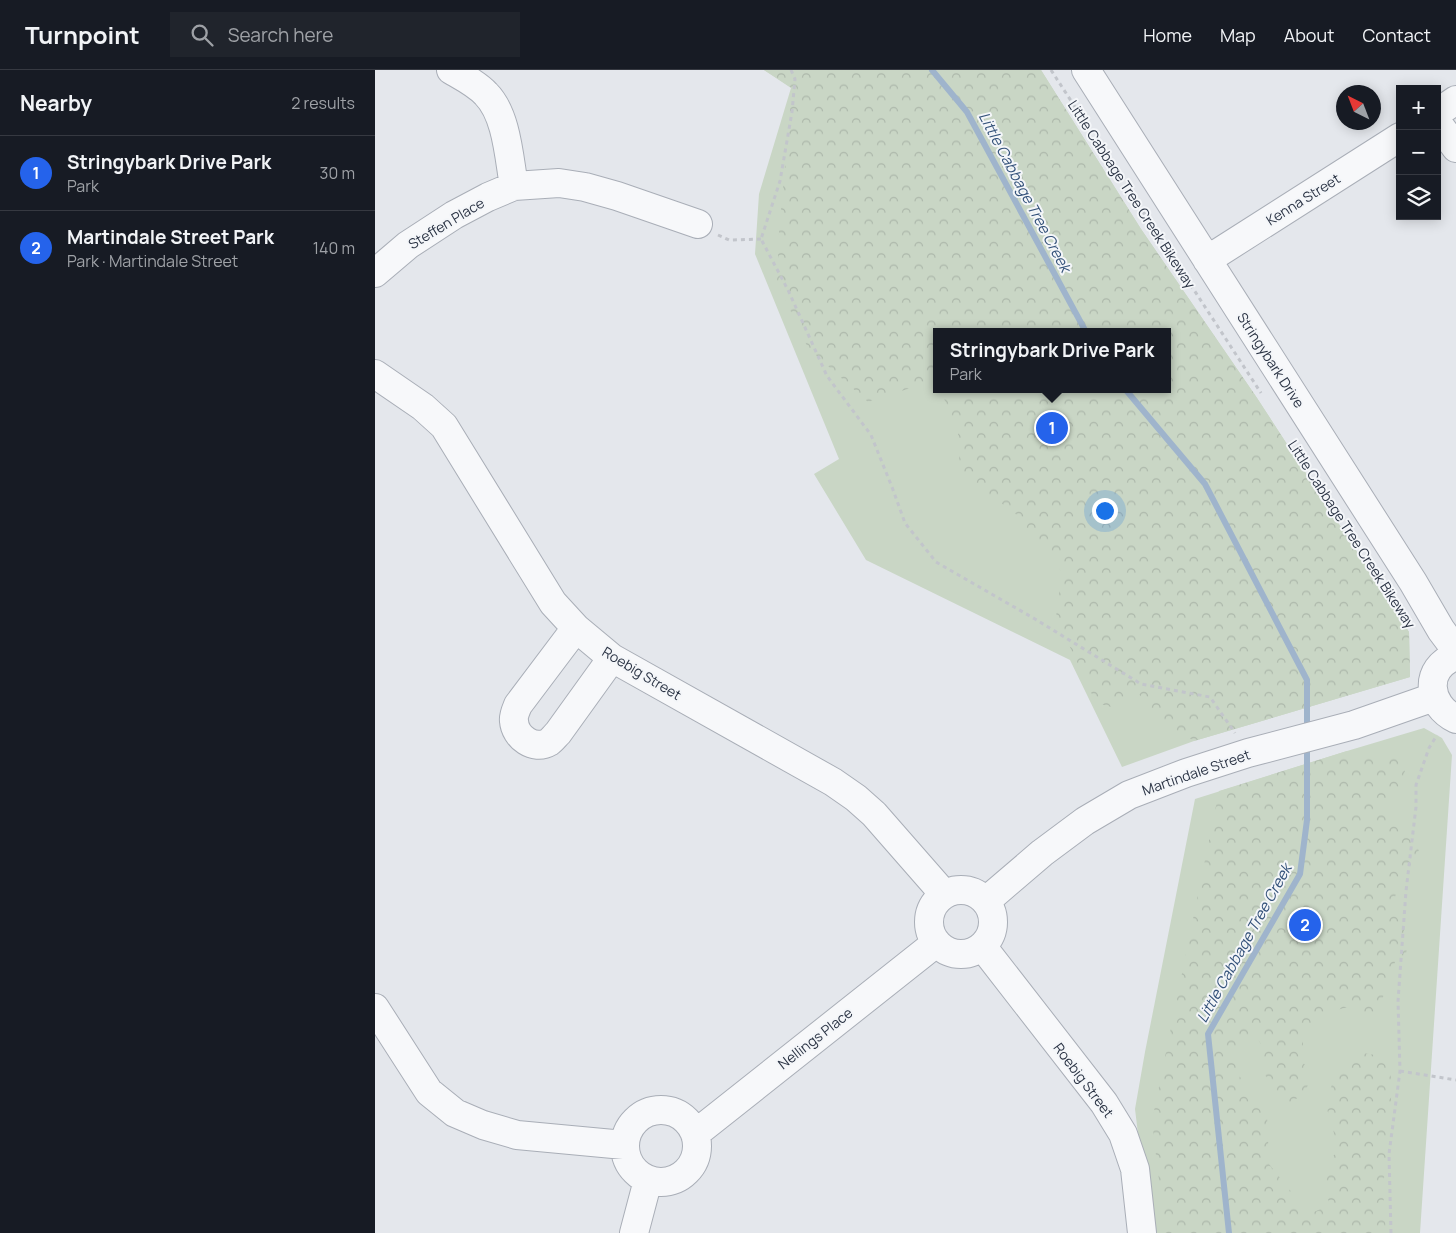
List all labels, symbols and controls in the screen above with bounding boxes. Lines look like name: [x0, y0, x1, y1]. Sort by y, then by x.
search box: [170, 12, 520, 57]
text: Turnpoint: [25, 18, 140, 51]
icon: search: [188, 21, 216, 49]
text: Search here: [228, 22, 333, 48]
text: Home: [1143, 23, 1192, 47]
text: Map: [1220, 23, 1256, 47]
text: About: [1284, 23, 1334, 47]
text: Contact: [1362, 23, 1431, 47]
north arrow: [1336, 85, 1381, 130]
map controls: [1396, 85, 1441, 220]
button: +: [1396, 85, 1441, 130]
text: Nearby: [20, 89, 92, 117]
text: 2 results: [291, 92, 355, 114]
street label: Little Cabbage Tree Creek Bikeway: [1064, 96, 1200, 292]
water label: Little Cabbage Tree Creek: [974, 108, 1077, 278]
button: −: [1396, 130, 1441, 175]
text: Stringybark Drive Park: [67, 149, 271, 175]
text: 1: [32, 162, 40, 184]
text: 30 m: [320, 162, 355, 184]
street label: Kenna Street: [1262, 168, 1344, 229]
text: Park: [67, 175, 99, 197]
button: layers: [1396, 175, 1441, 220]
street label: Steffen Place: [404, 193, 488, 253]
text: Martindale Street Park: [67, 224, 274, 250]
text: 2: [31, 237, 41, 259]
text: 140 m: [313, 237, 355, 259]
text: Park · Martindale Street: [67, 250, 238, 272]
street label: Stringybark Drive: [1233, 309, 1309, 411]
popup: [933, 328, 1171, 393]
text: Stringybark Drive Park: [950, 337, 1154, 363]
text: Park: [950, 363, 982, 385]
pin: 1: [1036, 409, 1068, 447]
street label: Little Cabbage Tree Creek Bikeway: [1284, 436, 1420, 632]
your location: [1092, 498, 1118, 524]
street label: Roebig Street: [599, 642, 685, 704]
street label: Martindale Street: [1139, 744, 1253, 799]
water label: Little Cabbage Tree Creek: [1192, 858, 1298, 1026]
pin: 2: [1289, 906, 1321, 944]
street label: Nellings Place: [774, 1003, 856, 1073]
street label: Roebig Street: [1050, 1039, 1119, 1122]

